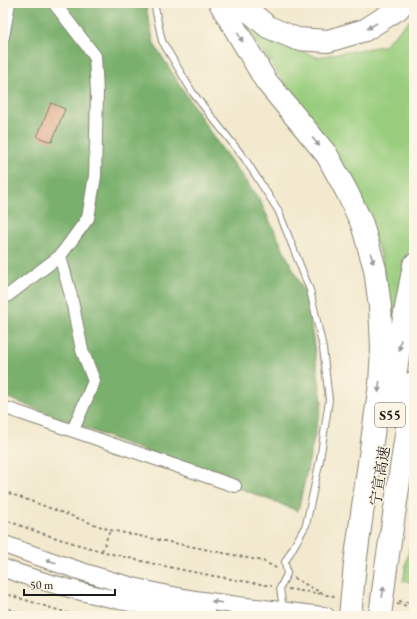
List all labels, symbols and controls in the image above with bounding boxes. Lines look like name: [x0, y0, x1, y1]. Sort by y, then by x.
one-way arrow: [366, 22, 378, 29]
one-way arrow: [236, 31, 243, 43]
one-way arrow: [311, 136, 320, 147]
one-way arrow: [369, 252, 375, 264]
one-way arrow: [397, 339, 403, 351]
one-way arrow: [376, 381, 382, 393]
road number: S55: [375, 403, 405, 427]
street label: 宁宣高速: [365, 445, 394, 507]
one-way arrow: [44, 558, 56, 564]
scale bar: [24, 571, 115, 597]
text: 50 m: [30, 577, 54, 593]
one-way arrow: [380, 586, 386, 598]
one-way arrow: [211, 599, 224, 605]

